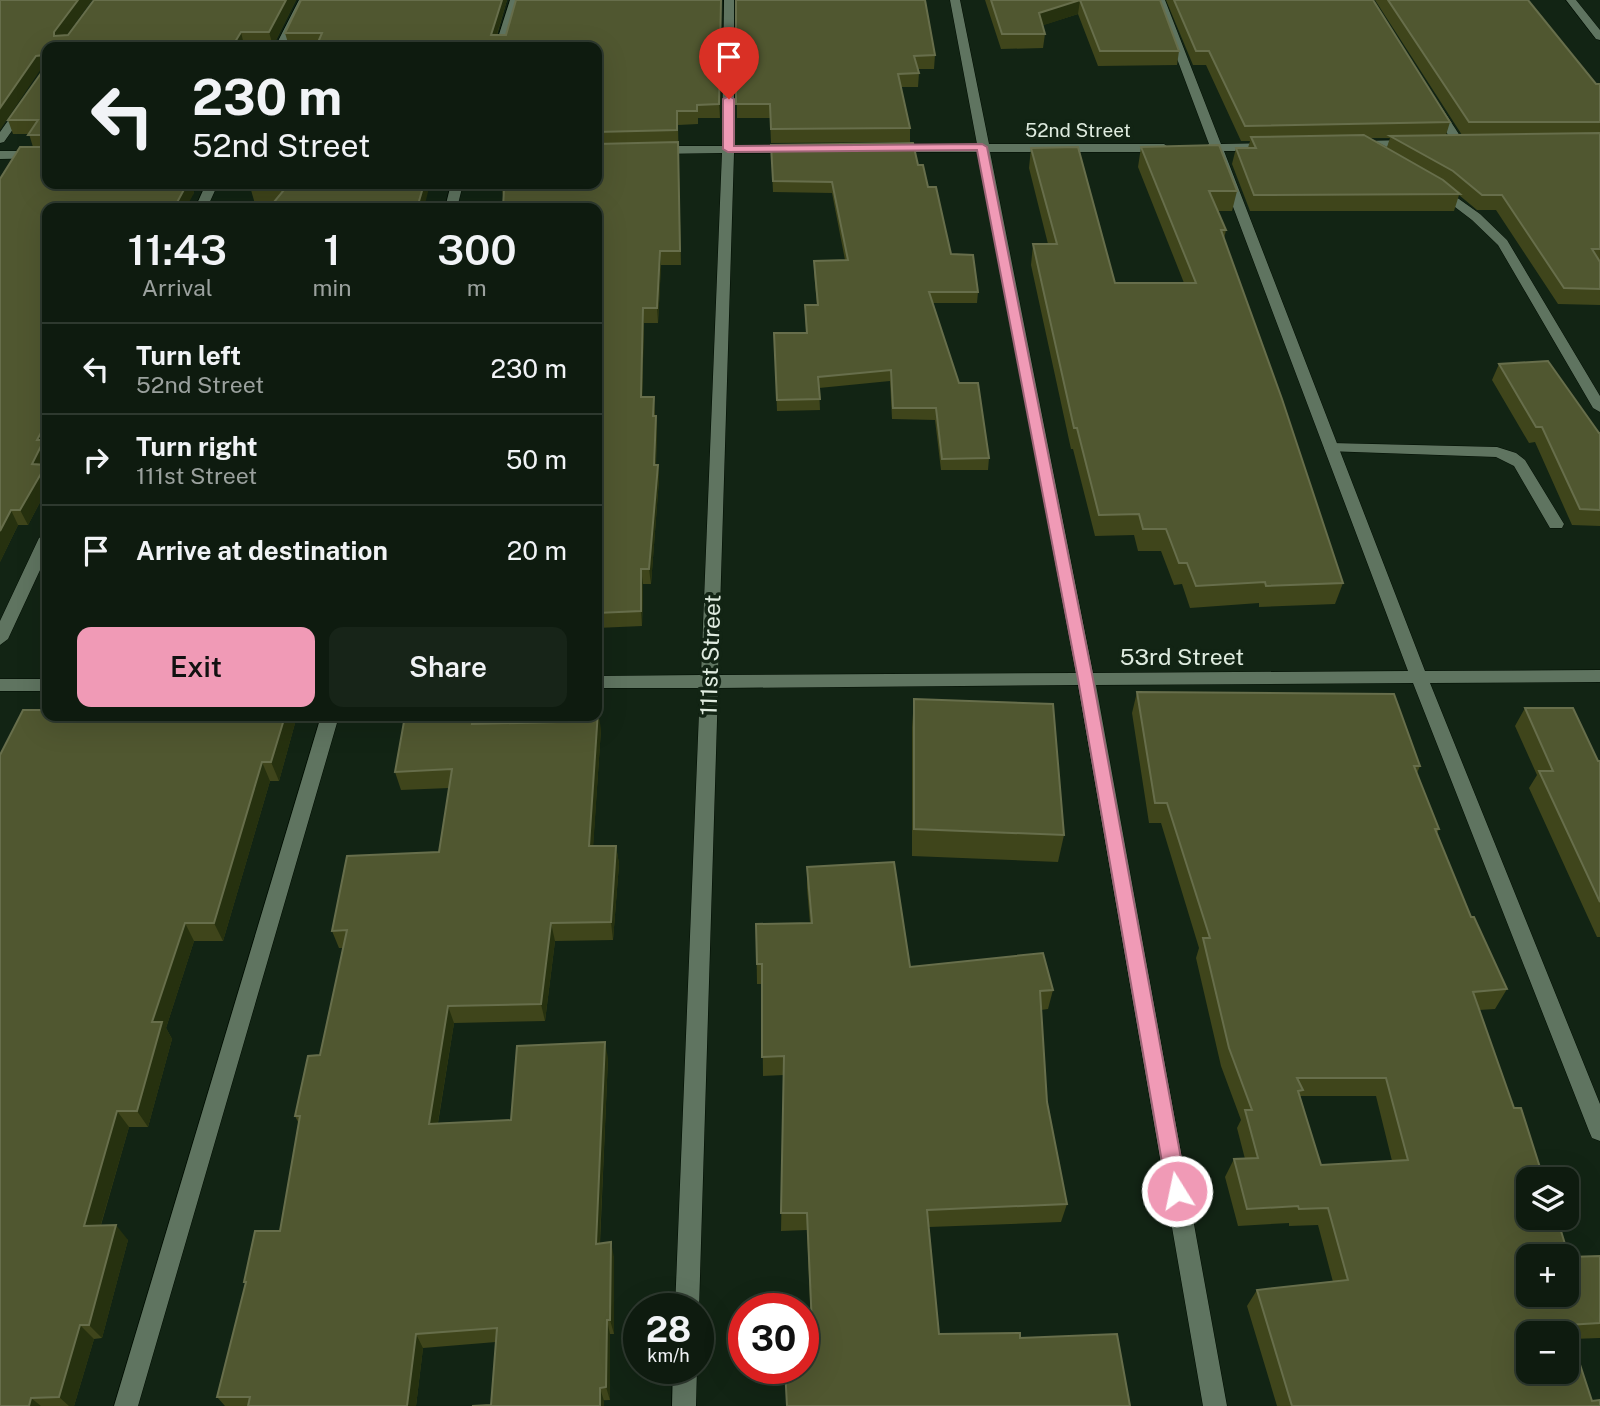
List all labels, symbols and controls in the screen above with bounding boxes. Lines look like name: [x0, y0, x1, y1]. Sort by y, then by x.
pin: [699, 27, 759, 99]
icon: arrive: [710, 38, 748, 76]
text: 230 m: [192, 68, 342, 126]
icon: left: [77, 70, 168, 161]
street label: 52nd Street: [1025, 119, 1131, 141]
text: 52nd Street: [192, 127, 370, 164]
text: 11:43: [127, 225, 227, 274]
text: 1: [323, 225, 341, 274]
text: 300: [437, 225, 517, 274]
text: Arrival: [142, 274, 213, 301]
text: min: [312, 274, 352, 301]
text: m: [467, 274, 487, 301]
text: Turn left: [136, 340, 241, 371]
icon: left: [77, 350, 115, 388]
text: 230 m: [491, 353, 567, 384]
text: 52nd Street: [136, 371, 264, 398]
text: Turn right: [136, 431, 258, 462]
icon: right: [77, 441, 115, 479]
text: 50 m: [506, 444, 567, 475]
text: 111st Street: [136, 462, 257, 489]
icon: arrive: [77, 532, 115, 570]
text: Arrive at destination: [136, 535, 388, 566]
text: 20 m: [507, 535, 567, 566]
street label: 111st Street: [694, 594, 726, 716]
button: Exit: [77, 627, 315, 707]
button: Share: [329, 627, 567, 707]
street label: 53rd Street: [1120, 643, 1244, 670]
position arrow: [1140, 1154, 1214, 1228]
map controls: [1516, 1167, 1579, 1384]
button: layers: [1516, 1167, 1579, 1230]
button: +: [1516, 1244, 1579, 1307]
speed limit sign: 30: [728, 1293, 819, 1384]
text: 28: [646, 1309, 691, 1350]
button: −: [1516, 1321, 1579, 1384]
text: km/h: [647, 1345, 690, 1366]

